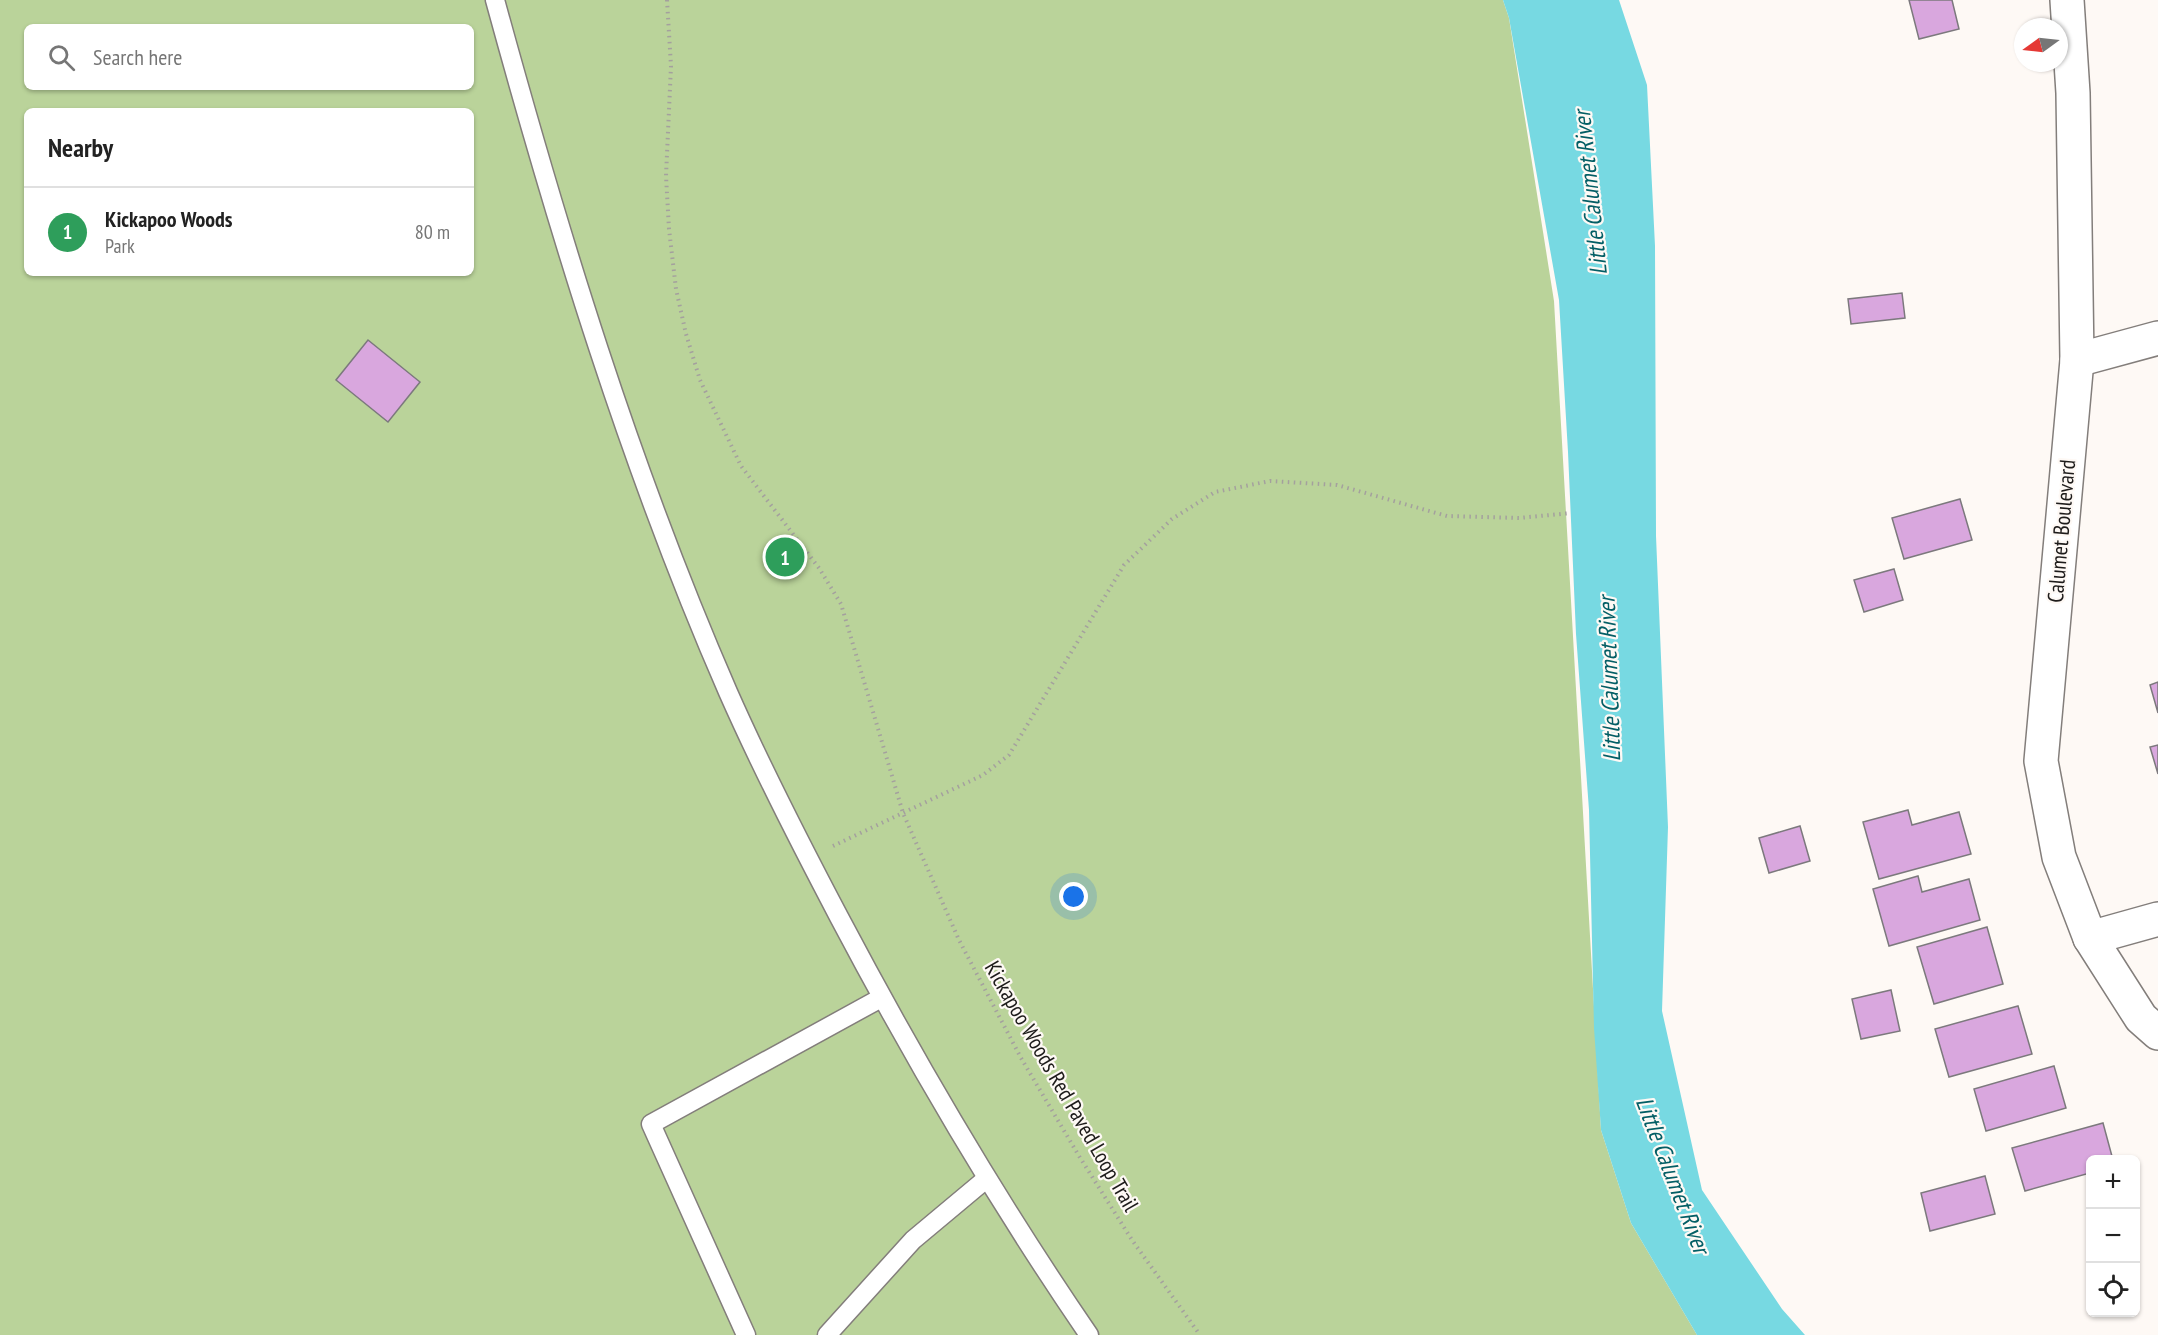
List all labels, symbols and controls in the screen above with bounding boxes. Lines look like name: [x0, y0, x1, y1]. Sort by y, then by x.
north arrow: [2014, 18, 2068, 72]
search box: [24, 24, 474, 90]
icon: search: [45, 41, 78, 74]
text: Search here: [93, 43, 182, 71]
water label: Little Calumet River: [1566, 106, 1614, 277]
text: Nearby: [48, 131, 113, 164]
text: Kickapoo Woods: [105, 205, 233, 233]
text: 1: [63, 219, 72, 245]
text: 80 m: [415, 219, 450, 245]
text: Park: [105, 233, 135, 259]
street label: Calumet Boulevard: [2041, 458, 2081, 604]
pin: 1: [766, 534, 804, 580]
water label: Little Calumet River: [1591, 593, 1627, 762]
your location: [1059, 882, 1088, 911]
street label: Kickapoo Woods Red Paved Loop Trail: [979, 956, 1146, 1217]
water label: Little Calumet River: [1629, 1092, 1718, 1261]
map controls: [2086, 1155, 2140, 1317]
button: +: [2086, 1155, 2140, 1209]
button: −: [2086, 1209, 2140, 1263]
button: locate: [2086, 1263, 2140, 1317]

